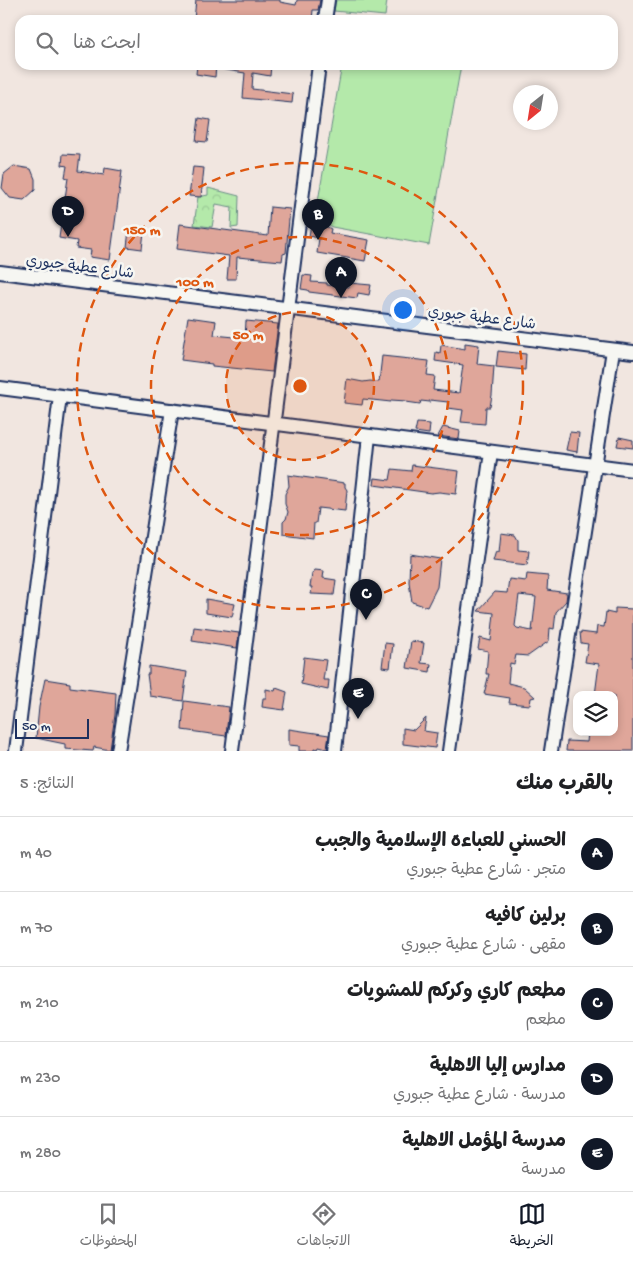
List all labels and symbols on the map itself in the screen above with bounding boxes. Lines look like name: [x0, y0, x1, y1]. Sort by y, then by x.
north arrow: [513, 85, 558, 130]
pin: D: [52, 196, 84, 237]
pin: B: [302, 199, 334, 240]
text: 150 m: [123, 222, 161, 240]
street label: شارع عطية جبوري: [25, 252, 135, 284]
pin: A: [325, 257, 357, 298]
text: 100 m: [175, 274, 214, 292]
your location: [390, 297, 416, 323]
street label: شارع عطية جبوري: [427, 303, 537, 335]
text: 50 m: [233, 327, 264, 345]
centre of rings: [291, 377, 309, 395]
pin: C: [350, 579, 382, 620]
pin: E: [342, 678, 374, 719]
scale bar: [15, 716, 89, 739]

